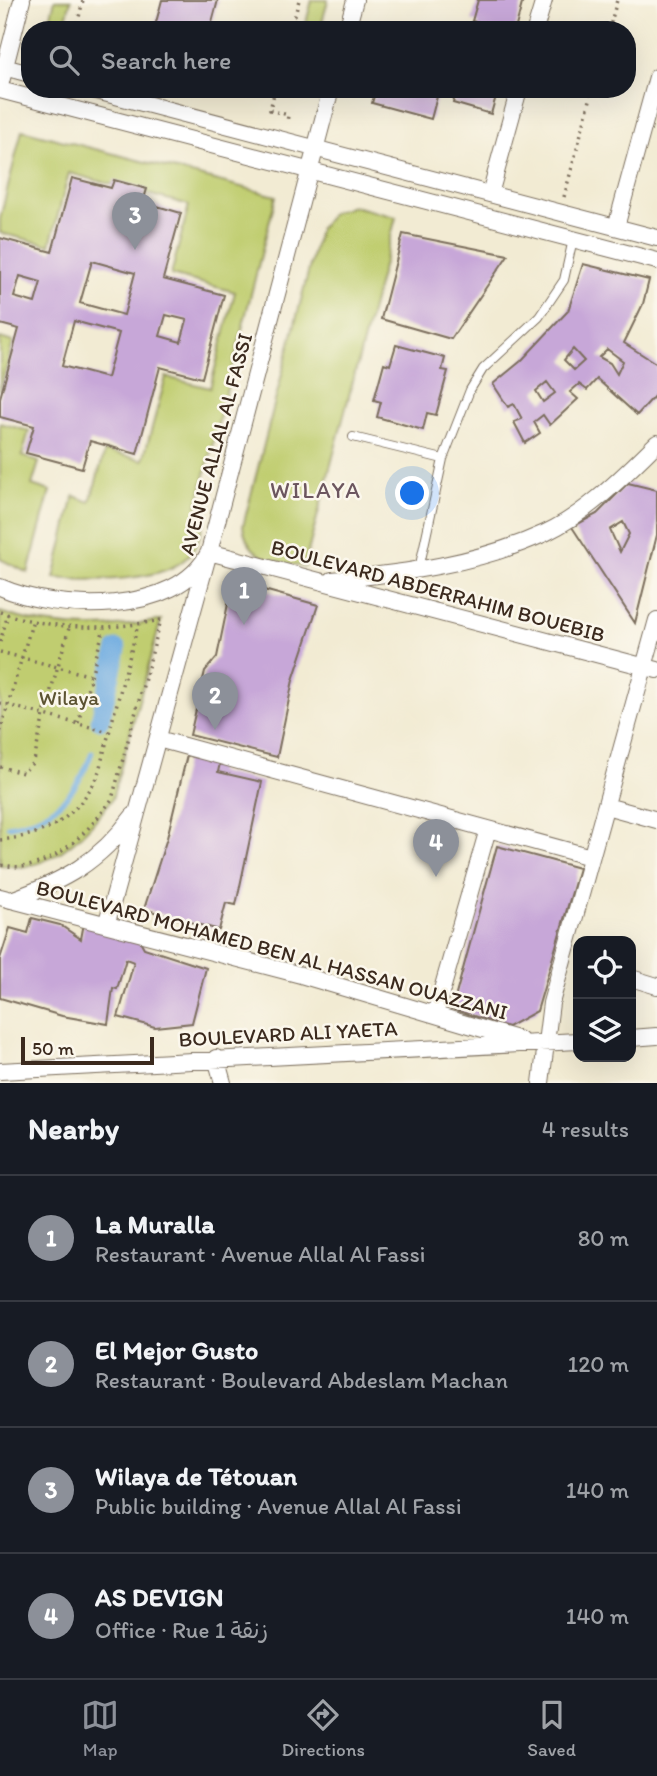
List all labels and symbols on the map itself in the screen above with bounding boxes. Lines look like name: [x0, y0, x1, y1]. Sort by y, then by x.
pin: 3: [112, 192, 158, 250]
street label: AVENUE ALLAL AL FASSI: [174, 330, 257, 558]
district label: WILAYA: [270, 476, 362, 504]
your location: [395, 476, 429, 510]
street label: BOULEVARD ABDERRAHIM BOUEBIB: [268, 534, 608, 647]
pin: 1: [221, 567, 267, 625]
pin: 2: [192, 672, 238, 730]
park label: Wilaya: [39, 685, 99, 710]
pin: 4: [413, 819, 459, 877]
street label: BOULEVARD MOHAMED BEN AL HASSAN OUAZZANI: [34, 874, 511, 1025]
street label: BOULEVARD ALI YAETA: [178, 1015, 399, 1052]
scale bar: [21, 1034, 154, 1066]

